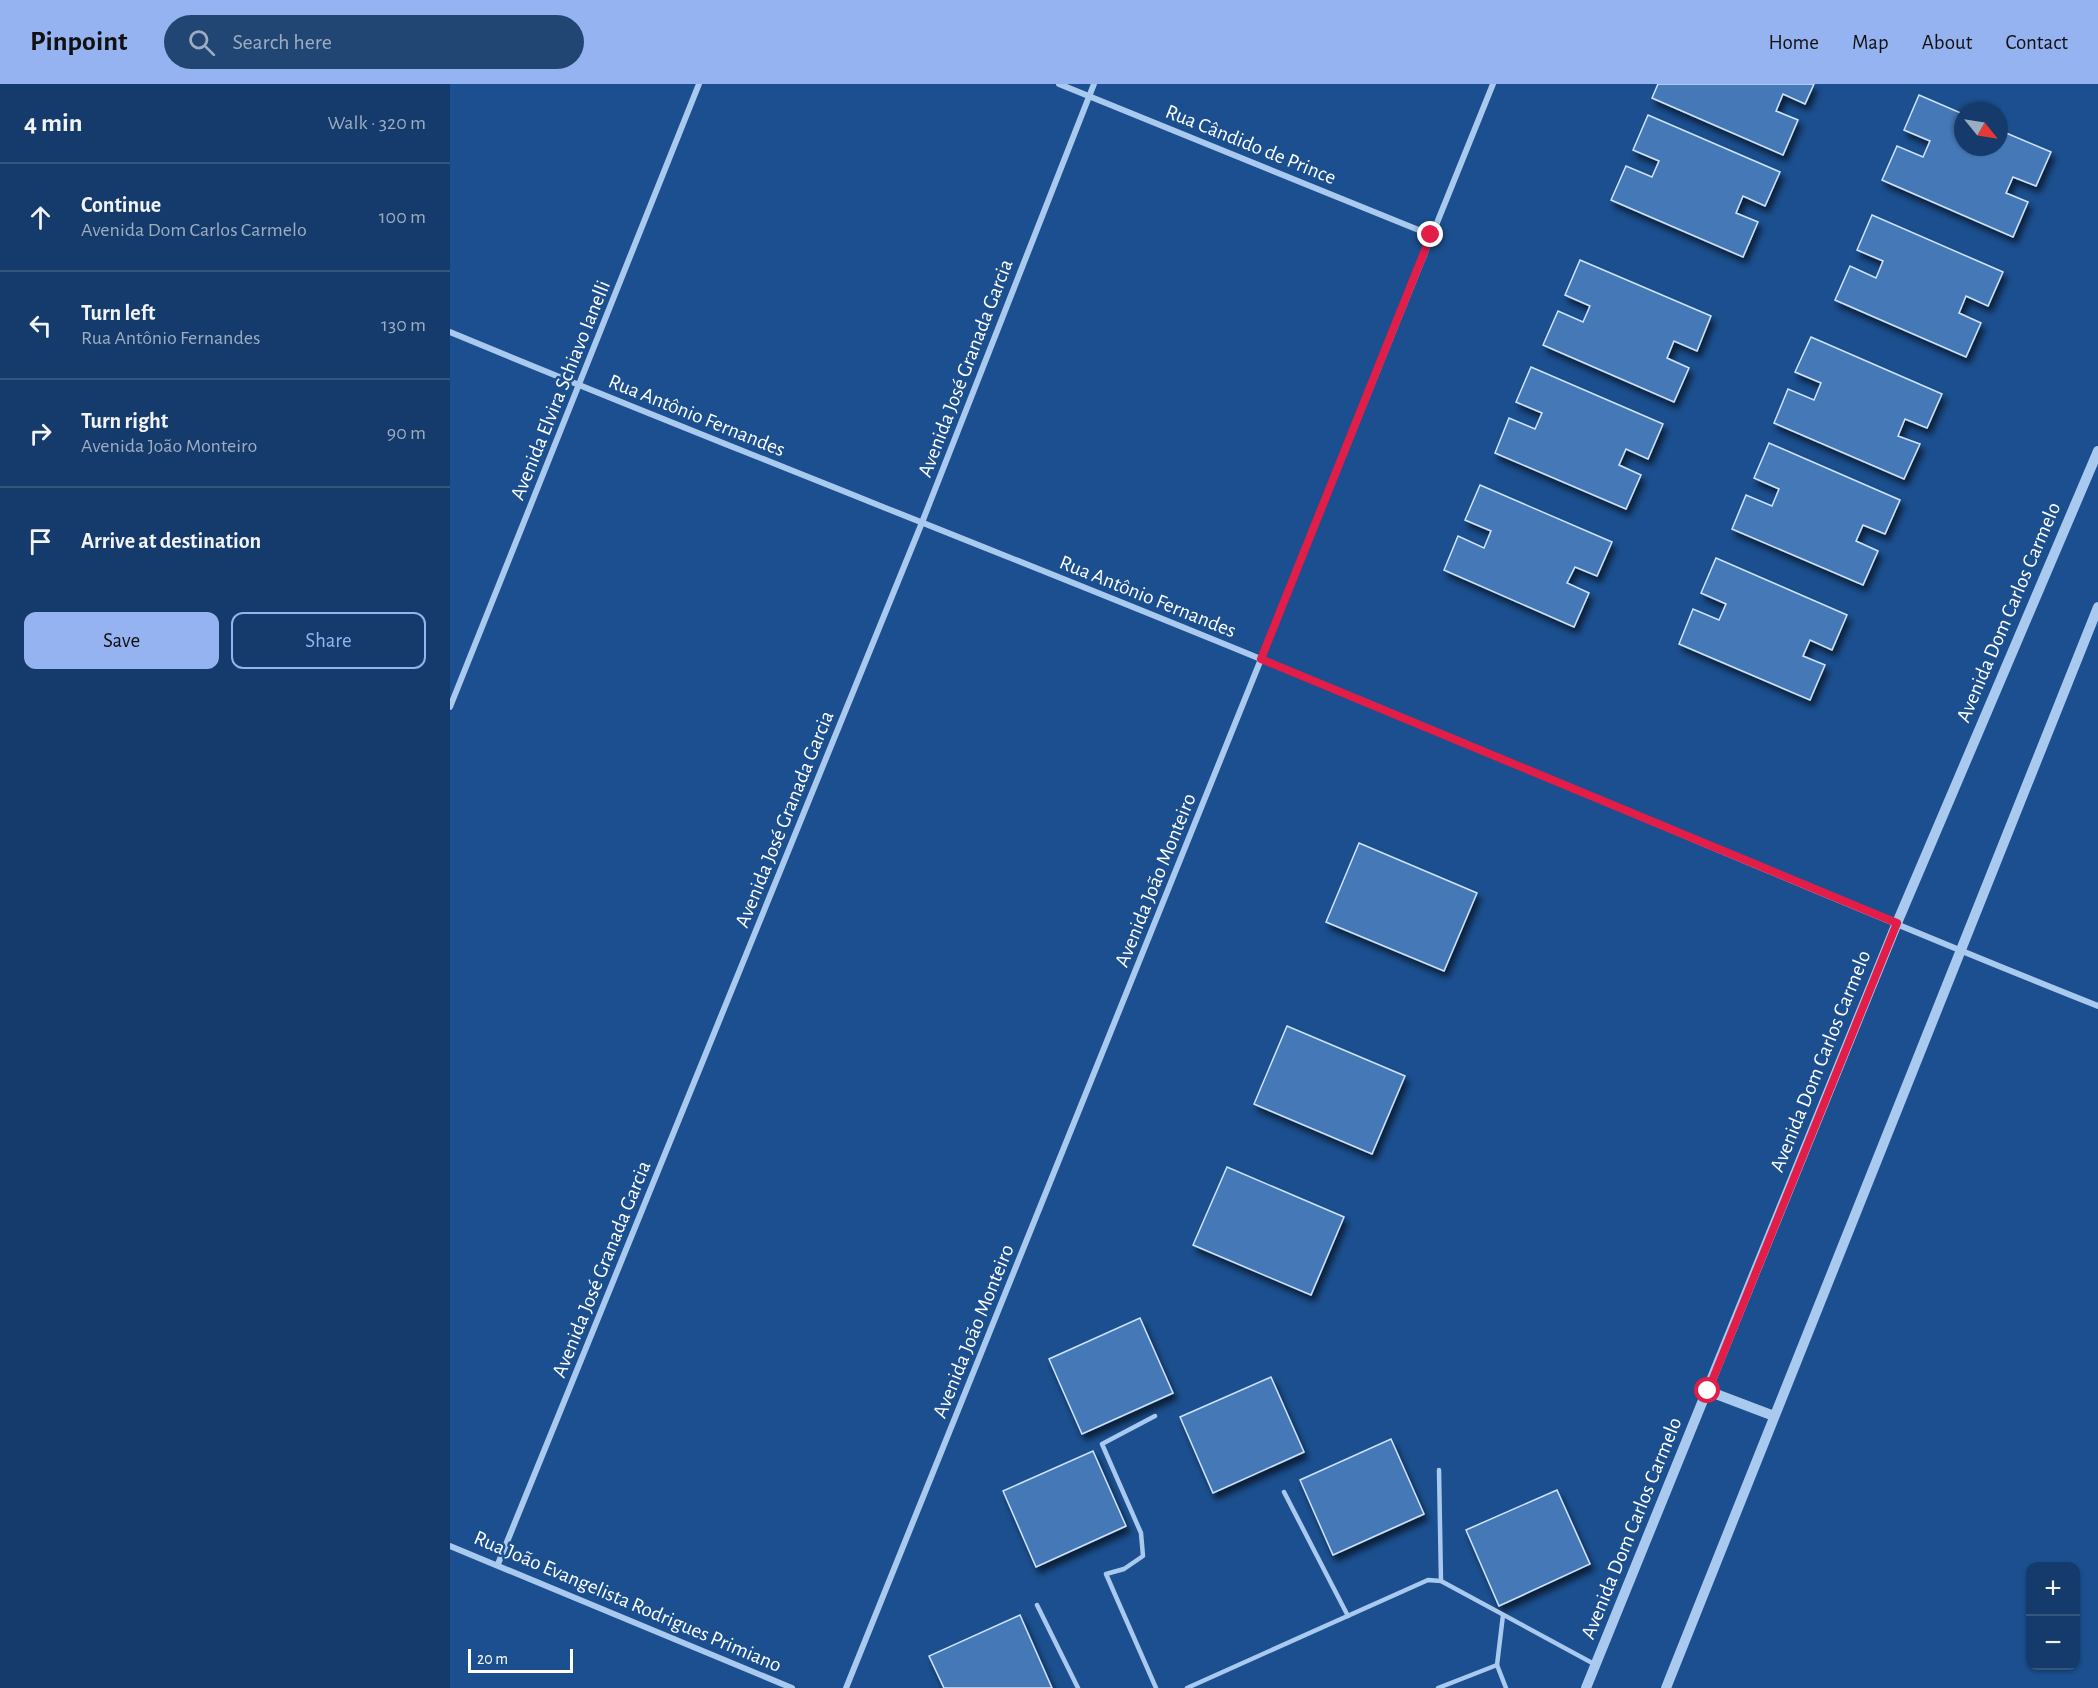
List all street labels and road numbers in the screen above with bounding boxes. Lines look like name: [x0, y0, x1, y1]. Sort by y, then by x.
street label: Rua Cândido de Prince: [1162, 101, 1339, 188]
street label: Avenida José Granada Garcia: [914, 256, 1017, 480]
street label: Avenida Elvira Schiavo Ianelli: [507, 277, 614, 503]
street label: Rua Antônio Fernandes: [606, 370, 788, 460]
street label: Avenida Dom Carlos Carmelo: [1952, 499, 2064, 725]
street label: Rua Antônio Fernandes: [1057, 551, 1239, 641]
street label: Avenida José Granada Garcia: [731, 708, 838, 930]
street label: Avenida João Monteiro: [1111, 790, 1200, 970]
street label: Avenida Dom Carlos Carmelo: [1766, 947, 1875, 1175]
street label: Avenida José Granada Garcia: [548, 1158, 655, 1380]
street label: Avenida João Monteiro: [929, 1241, 1018, 1421]
street label: Avenida Dom Carlos Carmelo: [1577, 1414, 1686, 1642]
street label: Rua João Evangelista Rodrigues Primiano: [471, 1527, 785, 1676]

